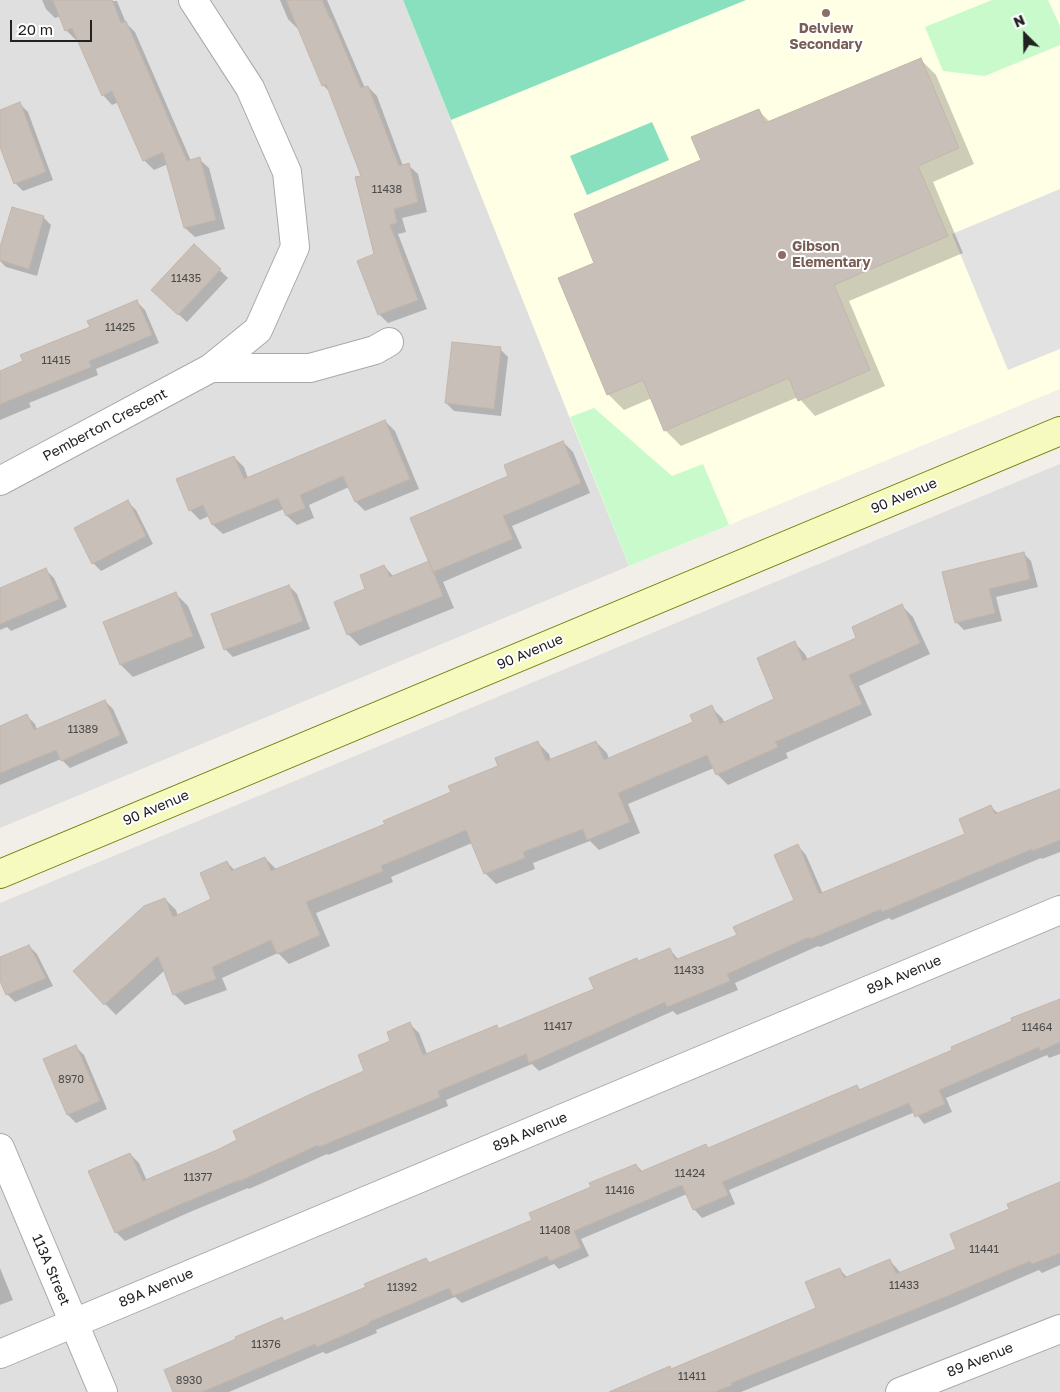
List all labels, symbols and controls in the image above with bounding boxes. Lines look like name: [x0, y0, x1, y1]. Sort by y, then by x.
marker: Delview Secondary: [820, 7, 832, 19]
scale bar: [12, 10, 95, 42]
north arrow: [1000, 10, 1050, 60]
text: N: [1011, 11, 1027, 31]
text: 20 m: [18, 20, 53, 38]
place label: Delview Secondary: [789, 21, 863, 54]
house number: 11438: [372, 183, 402, 197]
place label: Gibson Elementary: [792, 239, 871, 272]
marker: Gibson Elementary: [776, 249, 788, 261]
house number: 11435: [171, 272, 201, 286]
house number: 11425: [105, 321, 135, 335]
house number: 11415: [41, 354, 71, 368]
street label: Pemberton Crescent: [40, 385, 170, 465]
street label: 90 Avenue: [868, 475, 940, 517]
street label: 90 Avenue: [494, 631, 566, 673]
house number: 11389: [68, 723, 98, 737]
street label: 90 Avenue: [120, 787, 192, 829]
street label: 89A Avenue: [864, 952, 944, 998]
house number: 11433: [674, 964, 704, 978]
house number: 11417: [544, 1020, 572, 1034]
house number: 11464: [1022, 1021, 1052, 1035]
house number: 8970: [58, 1073, 84, 1087]
street label: 89A Avenue: [490, 1109, 570, 1155]
house number: 11424: [675, 1167, 705, 1181]
house number: 11377: [184, 1171, 212, 1185]
house number: 11416: [605, 1184, 635, 1198]
house number: 11408: [540, 1224, 570, 1238]
street label: 113A Street: [28, 1232, 74, 1308]
house number: 11441: [969, 1243, 999, 1257]
street label: 89A Avenue: [116, 1265, 196, 1311]
house number: 11433: [889, 1279, 919, 1293]
house number: 11392: [387, 1281, 417, 1295]
house number: 11376: [251, 1338, 281, 1352]
street label: 89 Avenue: [944, 1339, 1016, 1381]
house number: 11411: [678, 1370, 706, 1384]
house number: 8930: [176, 1374, 202, 1388]

